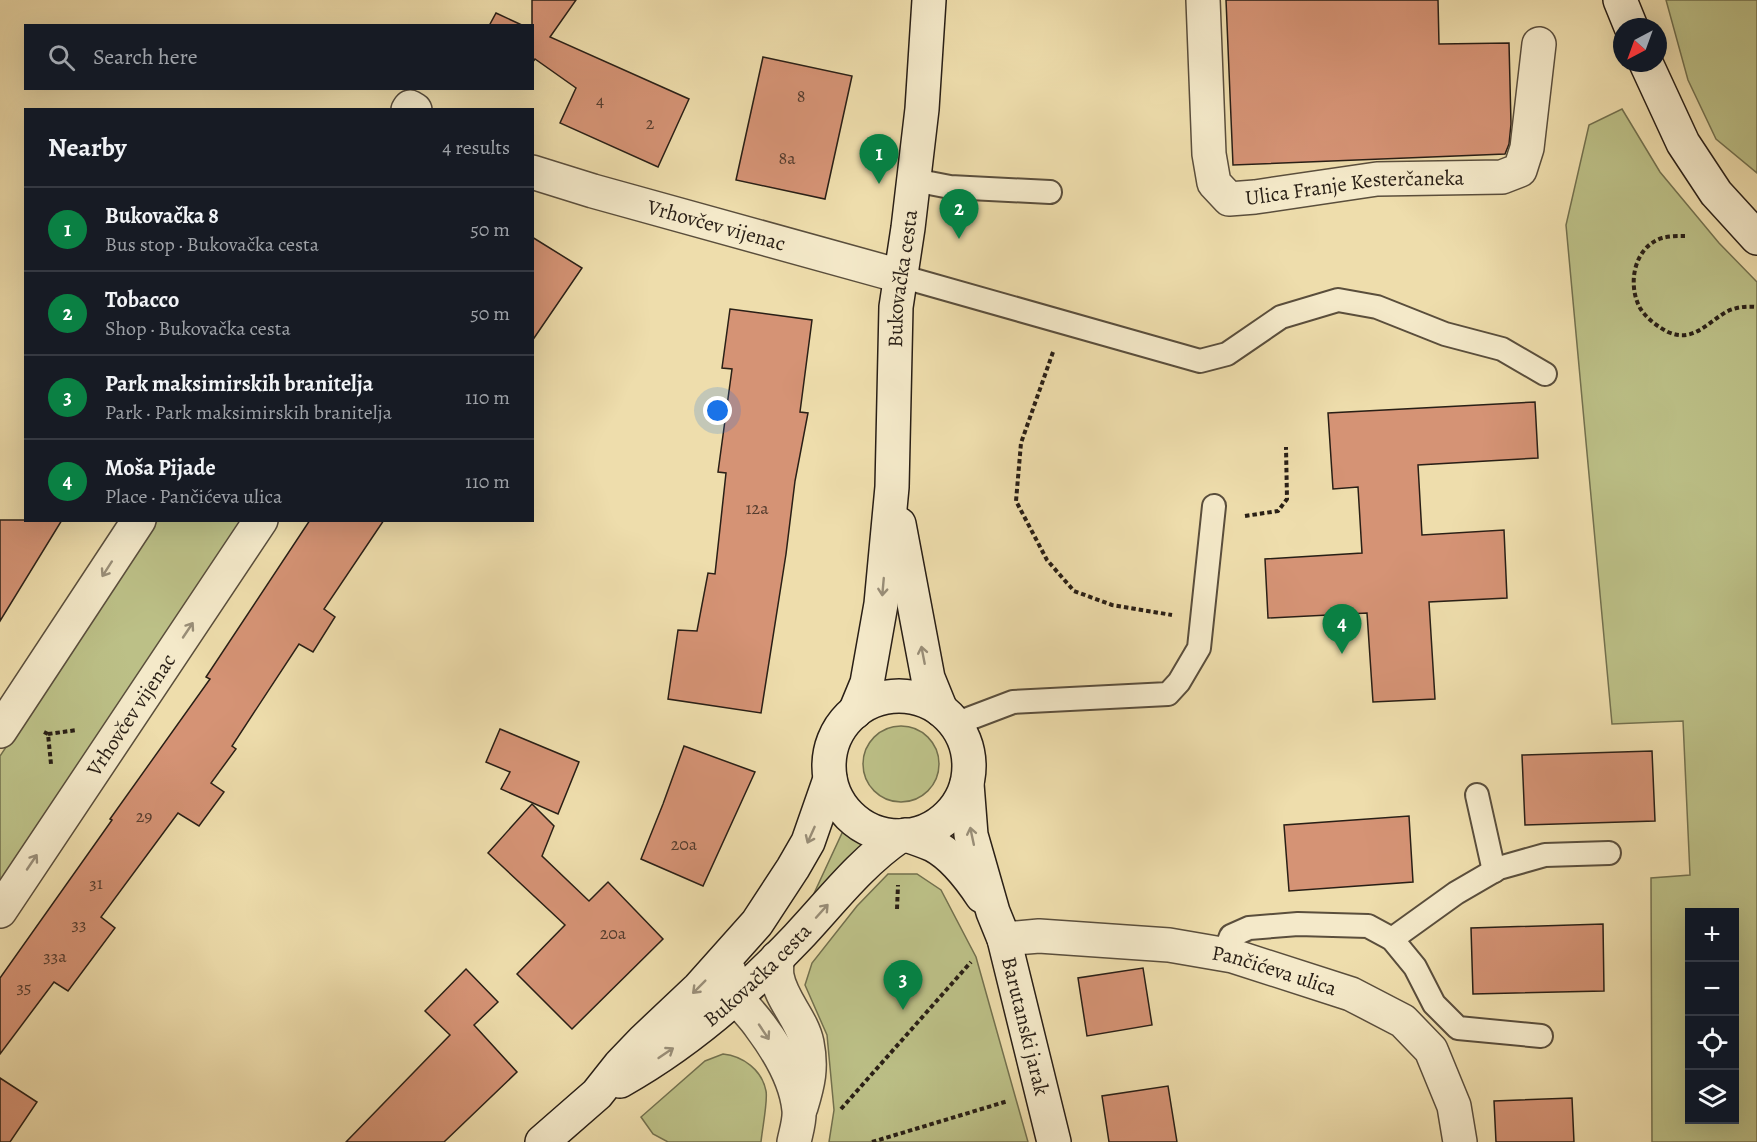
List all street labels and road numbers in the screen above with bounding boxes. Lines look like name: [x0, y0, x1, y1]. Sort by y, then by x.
street label: Ulica Franje Kesterčaneka: [1244, 164, 1465, 212]
street label: Vrhovčev vijenac: [643, 192, 789, 258]
street label: Bukovačka cesta: [881, 208, 924, 348]
street label: Vrhovčev vijenac: [79, 648, 182, 782]
street label: Bukovačka cesta: [697, 917, 818, 1033]
street label: Pančićeva ulica: [1210, 939, 1341, 1003]
street label: Barutanski jarak: [995, 954, 1056, 1099]

